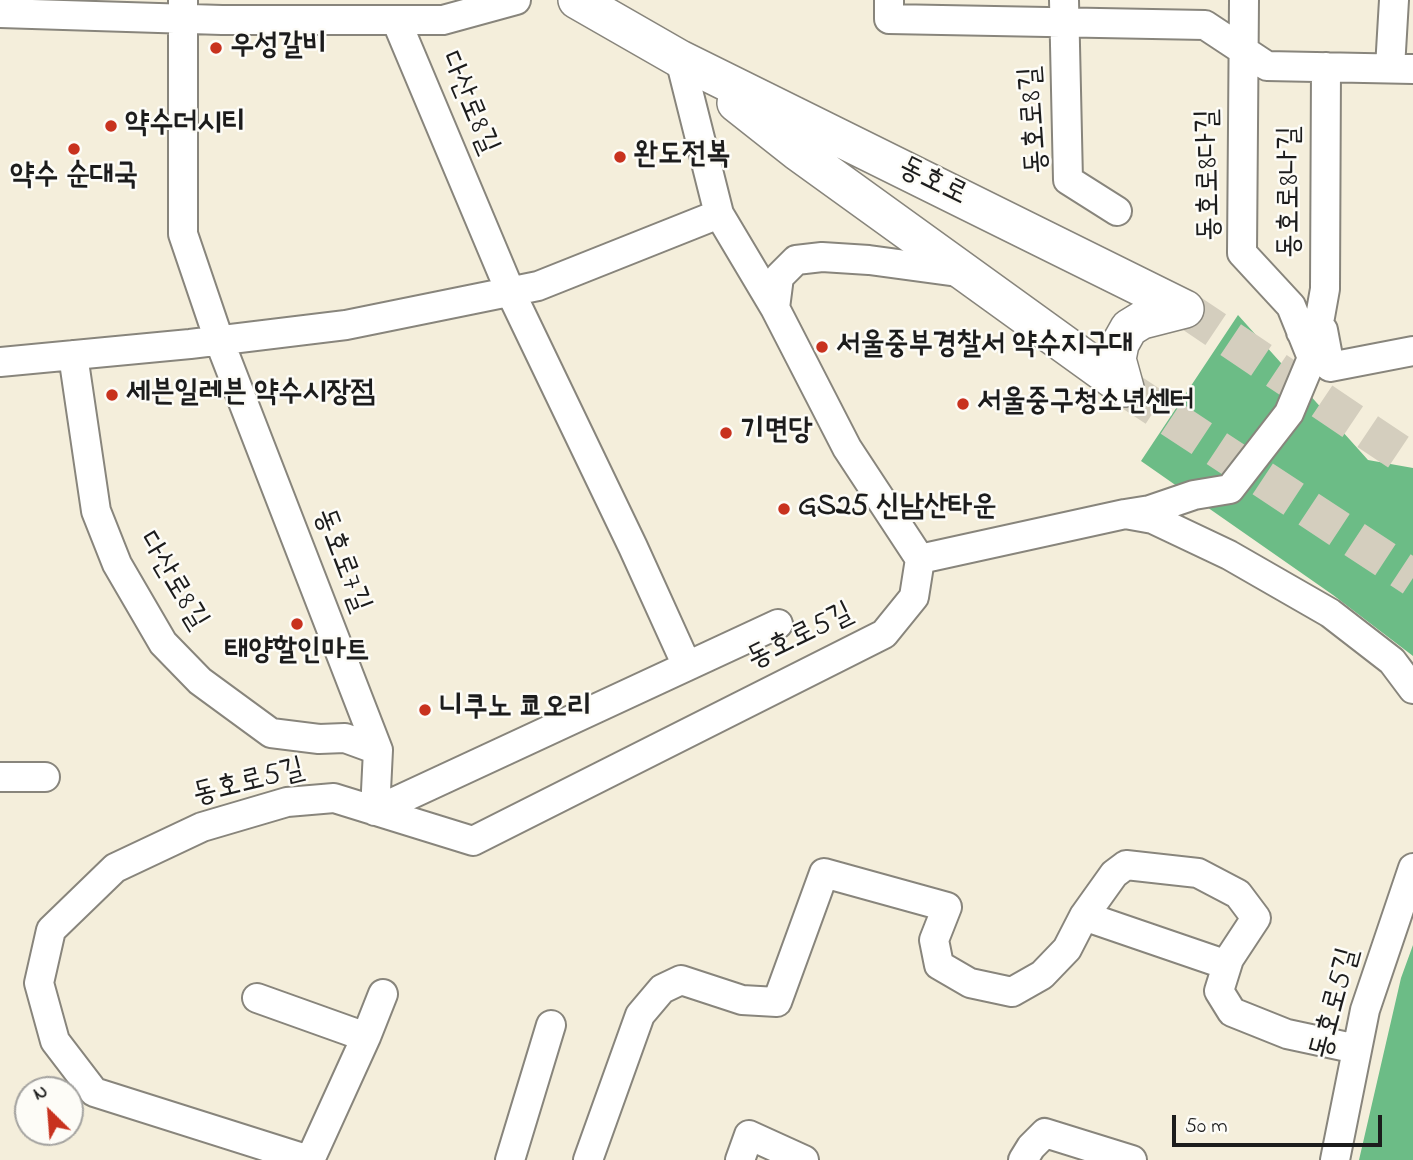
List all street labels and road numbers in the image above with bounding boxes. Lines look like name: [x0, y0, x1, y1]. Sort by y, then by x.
street label: 다산로8길: [429, 47, 505, 161]
street label: 동호로8길: [1014, 65, 1058, 175]
street label: 동호로8다길: [1192, 109, 1230, 241]
street label: 동호로8나길: [1274, 126, 1310, 258]
street label: 동호로: [892, 151, 972, 215]
street label: 동호로7길: [304, 504, 376, 618]
street label: 다산로8길: [128, 527, 214, 637]
street label: 동호로5길: [742, 597, 860, 679]
street label: 동호로5길: [189, 753, 309, 815]
street label: 동호로5길: [1305, 944, 1369, 1064]

